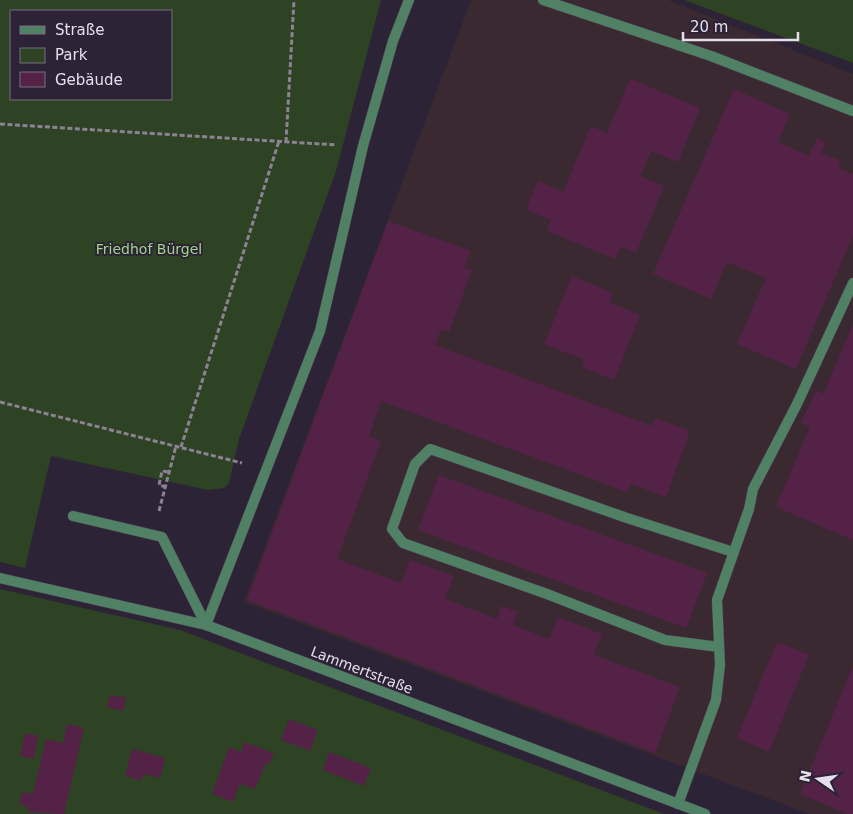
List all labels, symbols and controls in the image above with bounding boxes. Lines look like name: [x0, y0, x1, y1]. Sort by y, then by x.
legend: [10, 10, 172, 100]
scale bar: [683, 10, 798, 42]
text: 20 m: [690, 18, 728, 36]
text: Straße: [55, 21, 104, 39]
text: Park: [55, 46, 88, 64]
text: Gebäude: [55, 71, 123, 89]
park label: Friedhof Bürgel: [96, 241, 202, 257]
street label: Lammertstraße: [309, 643, 415, 697]
north arrow: [793, 754, 843, 804]
text: N: [796, 769, 814, 784]

